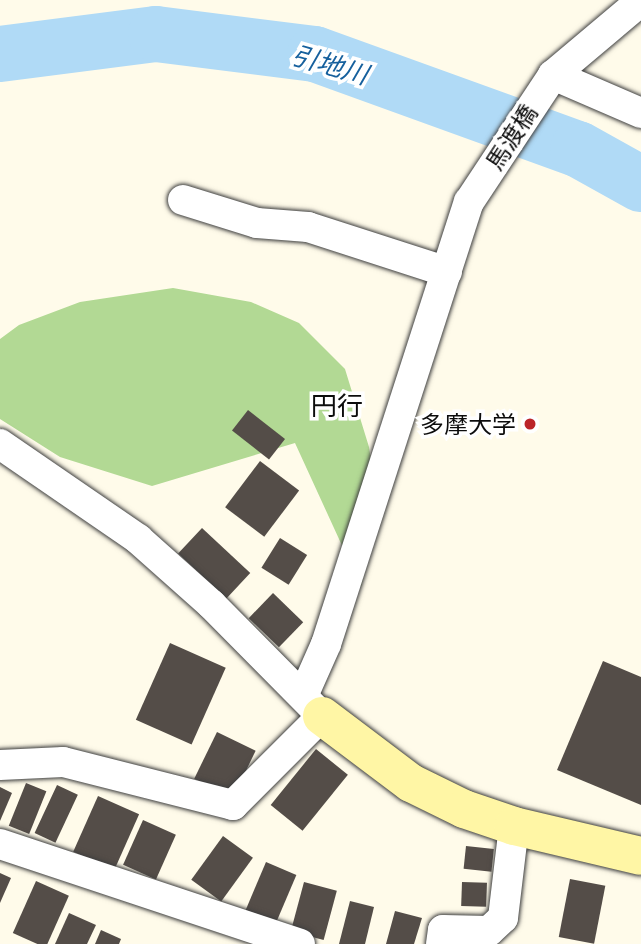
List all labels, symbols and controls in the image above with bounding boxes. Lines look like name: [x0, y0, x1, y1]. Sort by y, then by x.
water label: 引地川: [288, 38, 372, 90]
street label: 馬渡橋: [479, 99, 543, 175]
district label: 円行: [311, 389, 363, 421]
place label: 多摩大学: [420, 410, 516, 438]
marker: 多摩大学: [522, 416, 538, 432]

